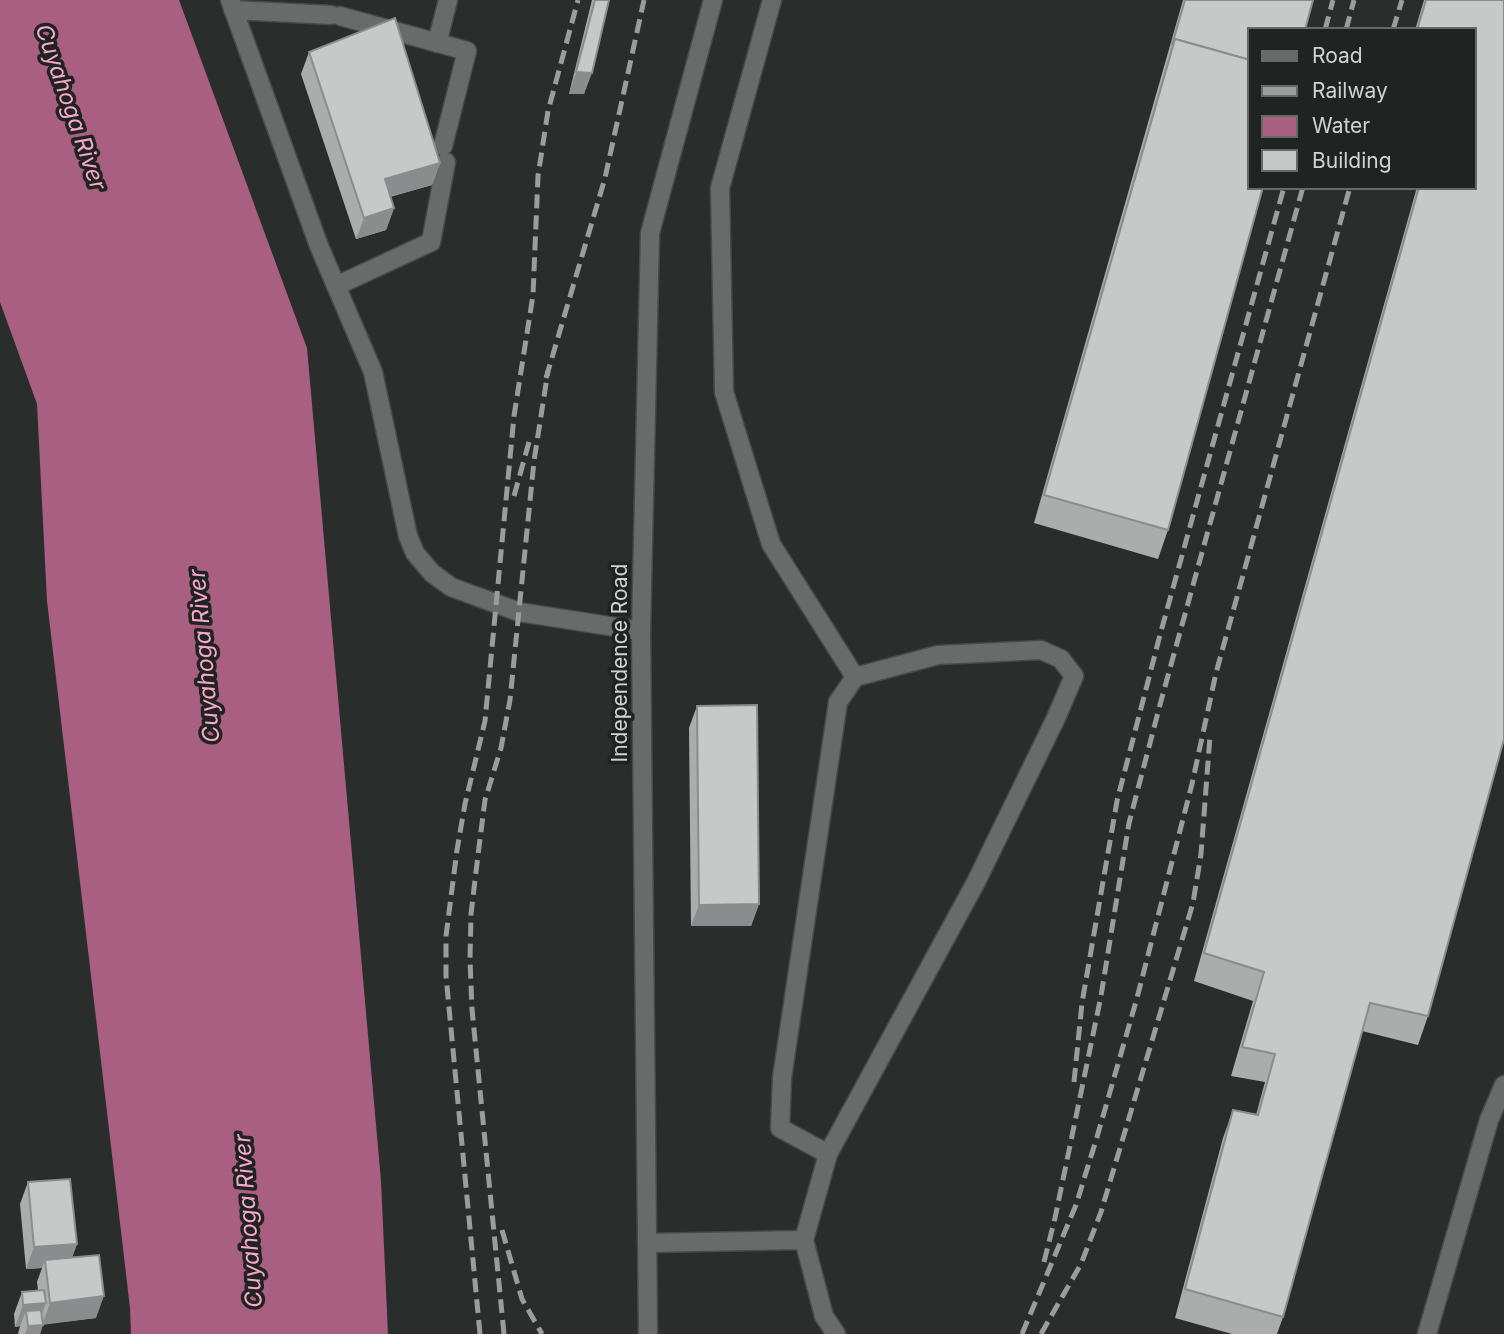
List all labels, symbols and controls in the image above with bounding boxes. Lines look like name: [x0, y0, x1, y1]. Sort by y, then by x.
water label: Cuyahoga River: [29, 20, 113, 195]
legend: [1248, 28, 1476, 189]
text: Road: [1312, 43, 1363, 68]
text: Railway: [1312, 78, 1388, 103]
text: Water: [1312, 113, 1370, 138]
text: Building: [1312, 148, 1392, 173]
street label: Independence Road: [607, 564, 632, 762]
water label: Cuyahoga River: [182, 567, 226, 744]
water label: Cuyahoga River: [228, 1132, 268, 1309]

